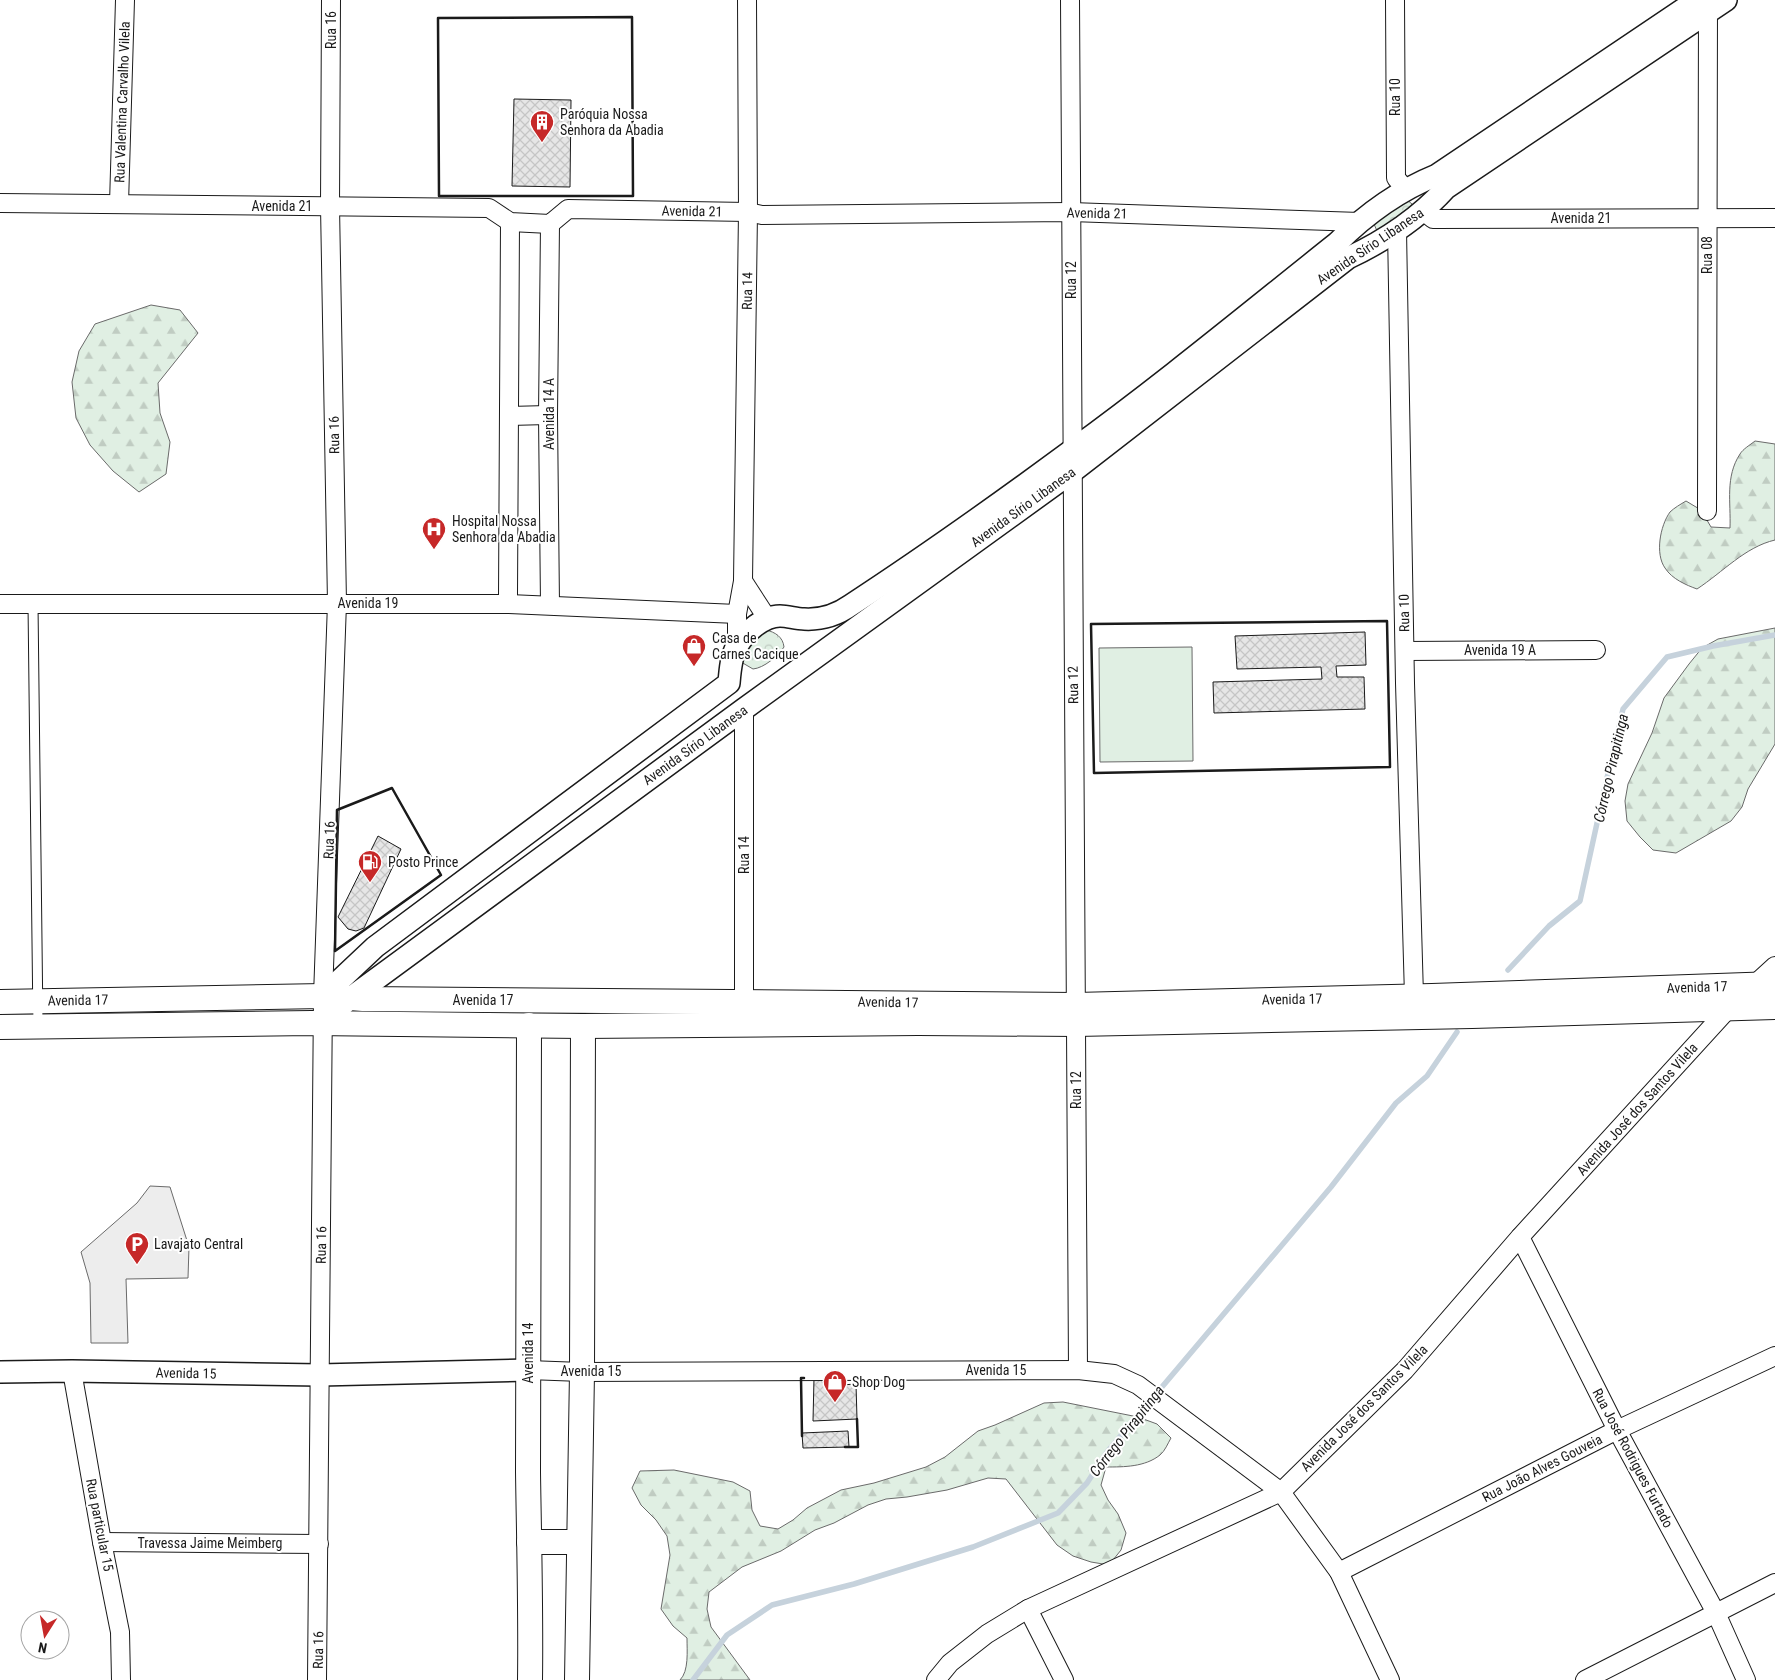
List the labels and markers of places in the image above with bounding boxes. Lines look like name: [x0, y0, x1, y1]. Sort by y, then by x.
place label: Paróquia Nossa Senhora da Abadia: [560, 106, 664, 138]
building icon: Paróquia Nossa Senhora da Abadia: [529, 109, 555, 143]
place label: Hospital Nossa Senhora da Abadia: [452, 513, 556, 545]
hospital icon: Hospital Nossa Senhora da Abadia: [421, 516, 447, 550]
place label: Casa de Carnes Cacique: [712, 630, 799, 662]
shop icon: Casa de Carnes Cacique: [681, 633, 707, 667]
fuel station icon: Posto Prince: [357, 849, 383, 883]
place label: Posto Prince: [388, 854, 459, 870]
parking icon: Lavajato Central: [124, 1231, 150, 1265]
place label: Lavajato Central: [154, 1236, 243, 1252]
shop icon: Shop Dog: [822, 1369, 848, 1403]
place label: Shop Dog: [852, 1374, 905, 1390]

